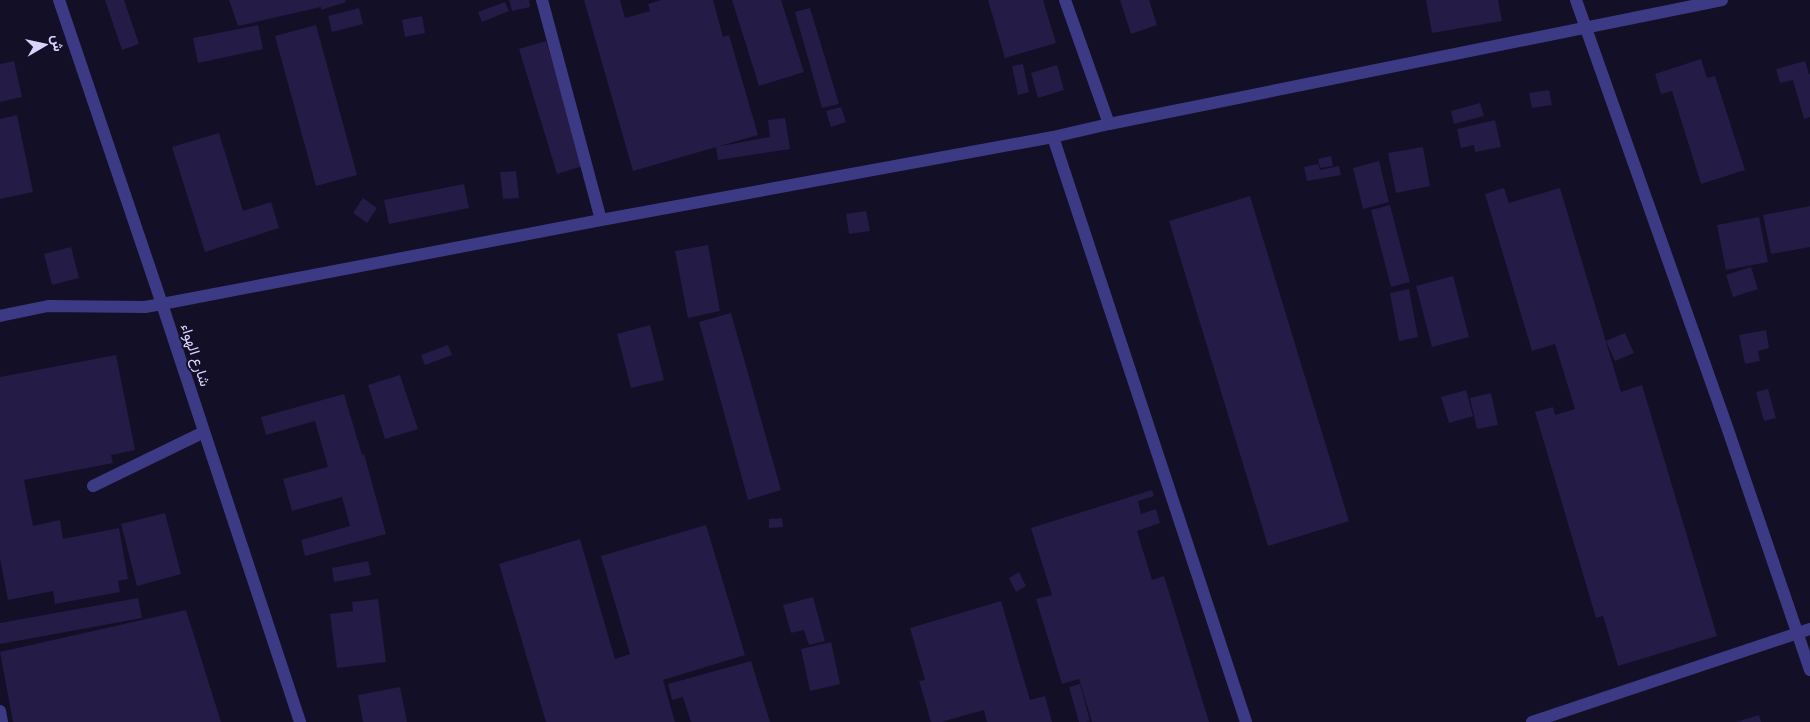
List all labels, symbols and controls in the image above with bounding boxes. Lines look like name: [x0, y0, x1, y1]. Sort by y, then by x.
north arrow: [20, 20, 70, 70]
text: ش: [47, 33, 70, 53]
street label: شارع الهواء: [175, 321, 217, 390]

